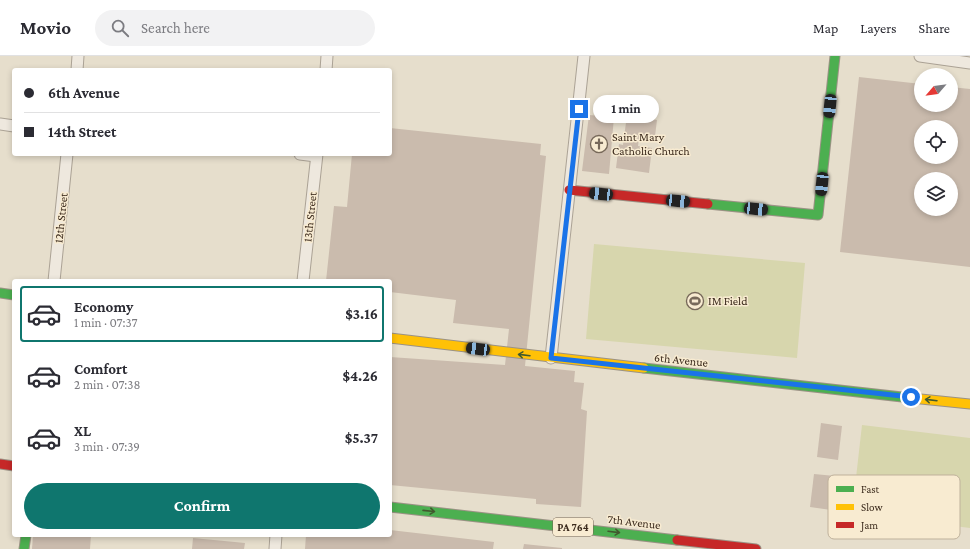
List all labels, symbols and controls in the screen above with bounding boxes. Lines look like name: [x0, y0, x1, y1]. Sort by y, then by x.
search box: [95, 10, 375, 46]
text: Movio: [20, 17, 71, 38]
icon: search: [109, 17, 131, 39]
text: Search here: [141, 20, 210, 36]
text: Map: [813, 20, 838, 36]
text: Layers: [860, 20, 897, 36]
text: Share: [919, 20, 950, 36]
north arrow: [914, 68, 958, 112]
map controls: [914, 68, 958, 216]
text: 6th Avenue: [48, 85, 120, 101]
car: [823, 93, 837, 119]
callout: 1 min: [593, 95, 659, 123]
route end: [570, 100, 588, 118]
text: 1 min: [611, 101, 641, 116]
button: locate: [914, 120, 958, 164]
text: 14th Street: [48, 124, 116, 140]
place label: Saint Mary Catholic Church: [612, 130, 690, 158]
church icon: Saint Mary Catholic Church: [589, 134, 609, 154]
car: [815, 171, 829, 197]
button: layers: [914, 172, 958, 216]
car: [588, 187, 614, 201]
street label: 13th Street: [300, 190, 320, 243]
street label: 12th Street: [51, 191, 71, 244]
car: [665, 194, 691, 208]
car: [743, 202, 769, 216]
sports icon: IM Field: [685, 291, 705, 311]
place label: IM Field: [708, 294, 748, 308]
icon: car: [26, 296, 62, 332]
text: Economy: [74, 299, 133, 315]
text: $3.16: [345, 306, 378, 322]
text: 1 min · 07:37: [74, 315, 137, 330]
car: [465, 342, 491, 356]
street label: 6th Avenue: [653, 350, 709, 370]
one-way arrow: [518, 351, 531, 359]
icon: car: [26, 358, 62, 394]
text: Comfort: [74, 361, 128, 377]
text: $4.26: [342, 368, 378, 384]
text: 2 min · 07:38: [74, 377, 140, 392]
route start: [902, 388, 920, 406]
one-way arrow: [925, 396, 938, 403]
icon: car: [26, 420, 62, 456]
text: XL: [74, 423, 91, 439]
text: $5.37: [345, 430, 378, 446]
text: 3 min · 07:39: [74, 439, 140, 454]
legend: [828, 475, 960, 539]
button: Confirm: [24, 483, 380, 529]
text: Fast: [861, 483, 880, 495]
text: Slow: [861, 501, 883, 513]
one-way arrow: [422, 507, 435, 515]
street label: 7th Avenue: [607, 512, 661, 532]
road number: PA 764: [553, 518, 593, 536]
text: Jam: [860, 519, 878, 532]
one-way arrow: [607, 528, 620, 536]

